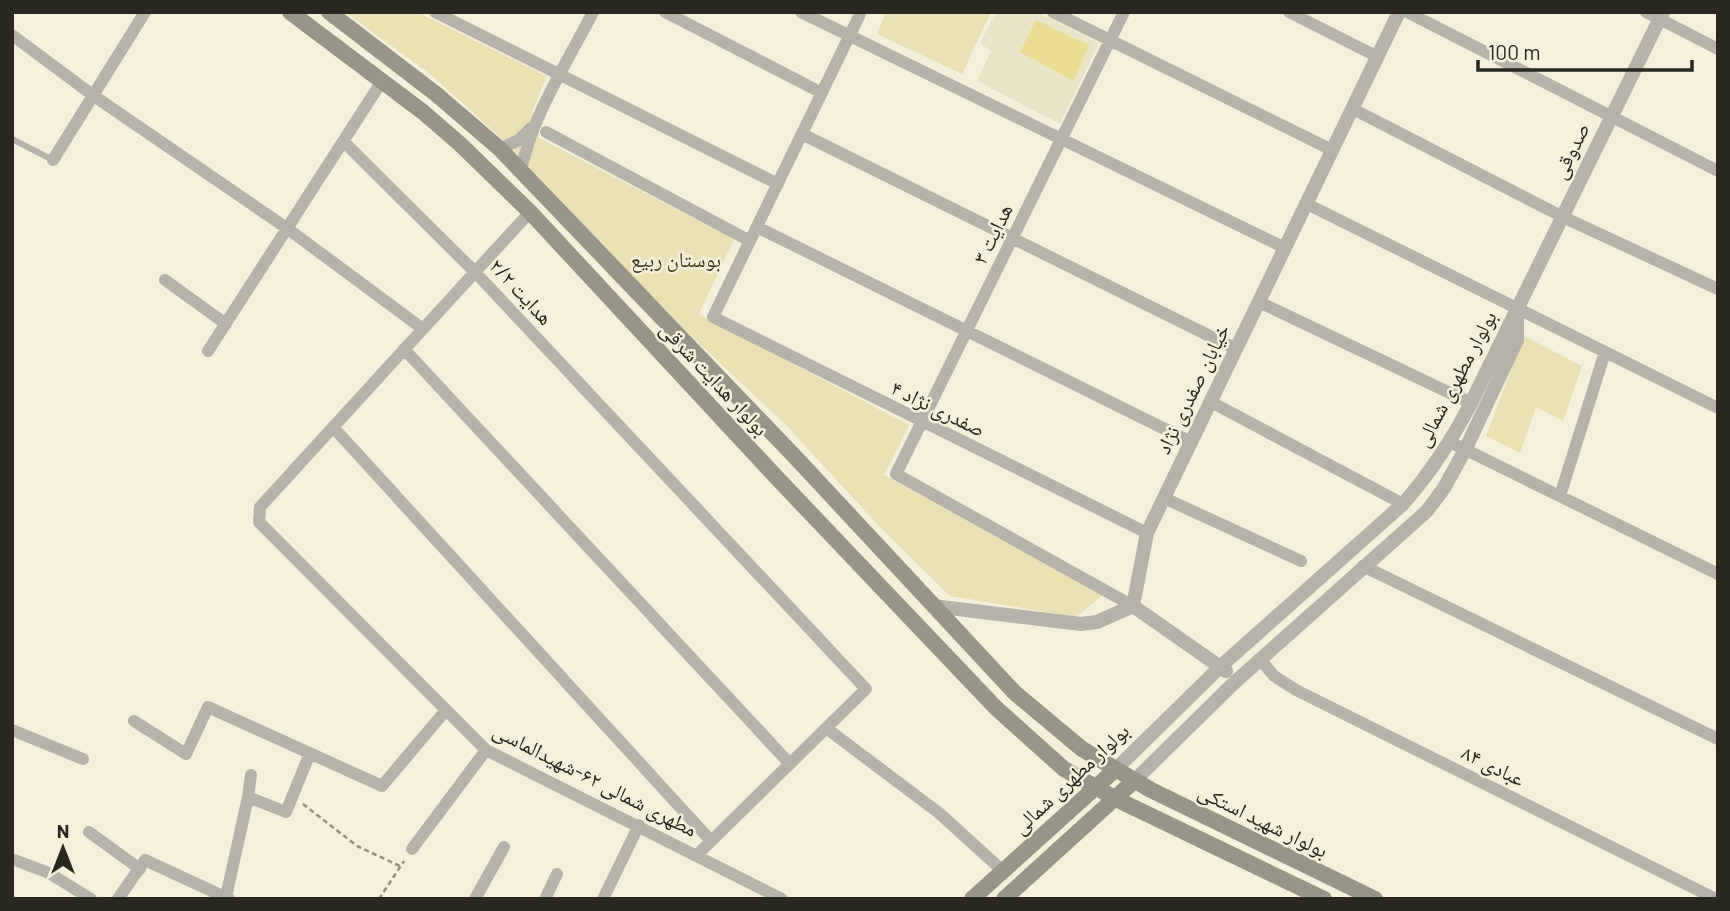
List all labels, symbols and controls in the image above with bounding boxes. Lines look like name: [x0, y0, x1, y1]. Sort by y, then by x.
scale bar: [1478, 28, 1692, 72]
text: 100 m: [1488, 39, 1541, 64]
street label: صدوقی: [1545, 118, 1596, 183]
street label: هدایت ۳: [966, 199, 1017, 268]
park label: بوستان ربیع: [631, 246, 721, 273]
street label: هدایت ۲/۲: [485, 253, 559, 330]
street label: بولوار مطهری شمالی: [1408, 306, 1503, 451]
street label: بولوار هدایت شرقی: [654, 316, 774, 442]
street label: خیابان صفدری نژاد: [1149, 319, 1235, 458]
street label: صفدری نژاد ۴: [887, 374, 990, 442]
street label: مطهری شمالی ۶۲-شهیدالماسی: [489, 716, 702, 843]
street label: بولوار مطهری شمالی: [1006, 717, 1135, 840]
street label: عبادی ۸۴: [1458, 739, 1530, 792]
street label: بولوار شهید استکی: [1194, 777, 1333, 864]
north arrow: [28, 813, 98, 883]
text: N: [57, 819, 69, 842]

